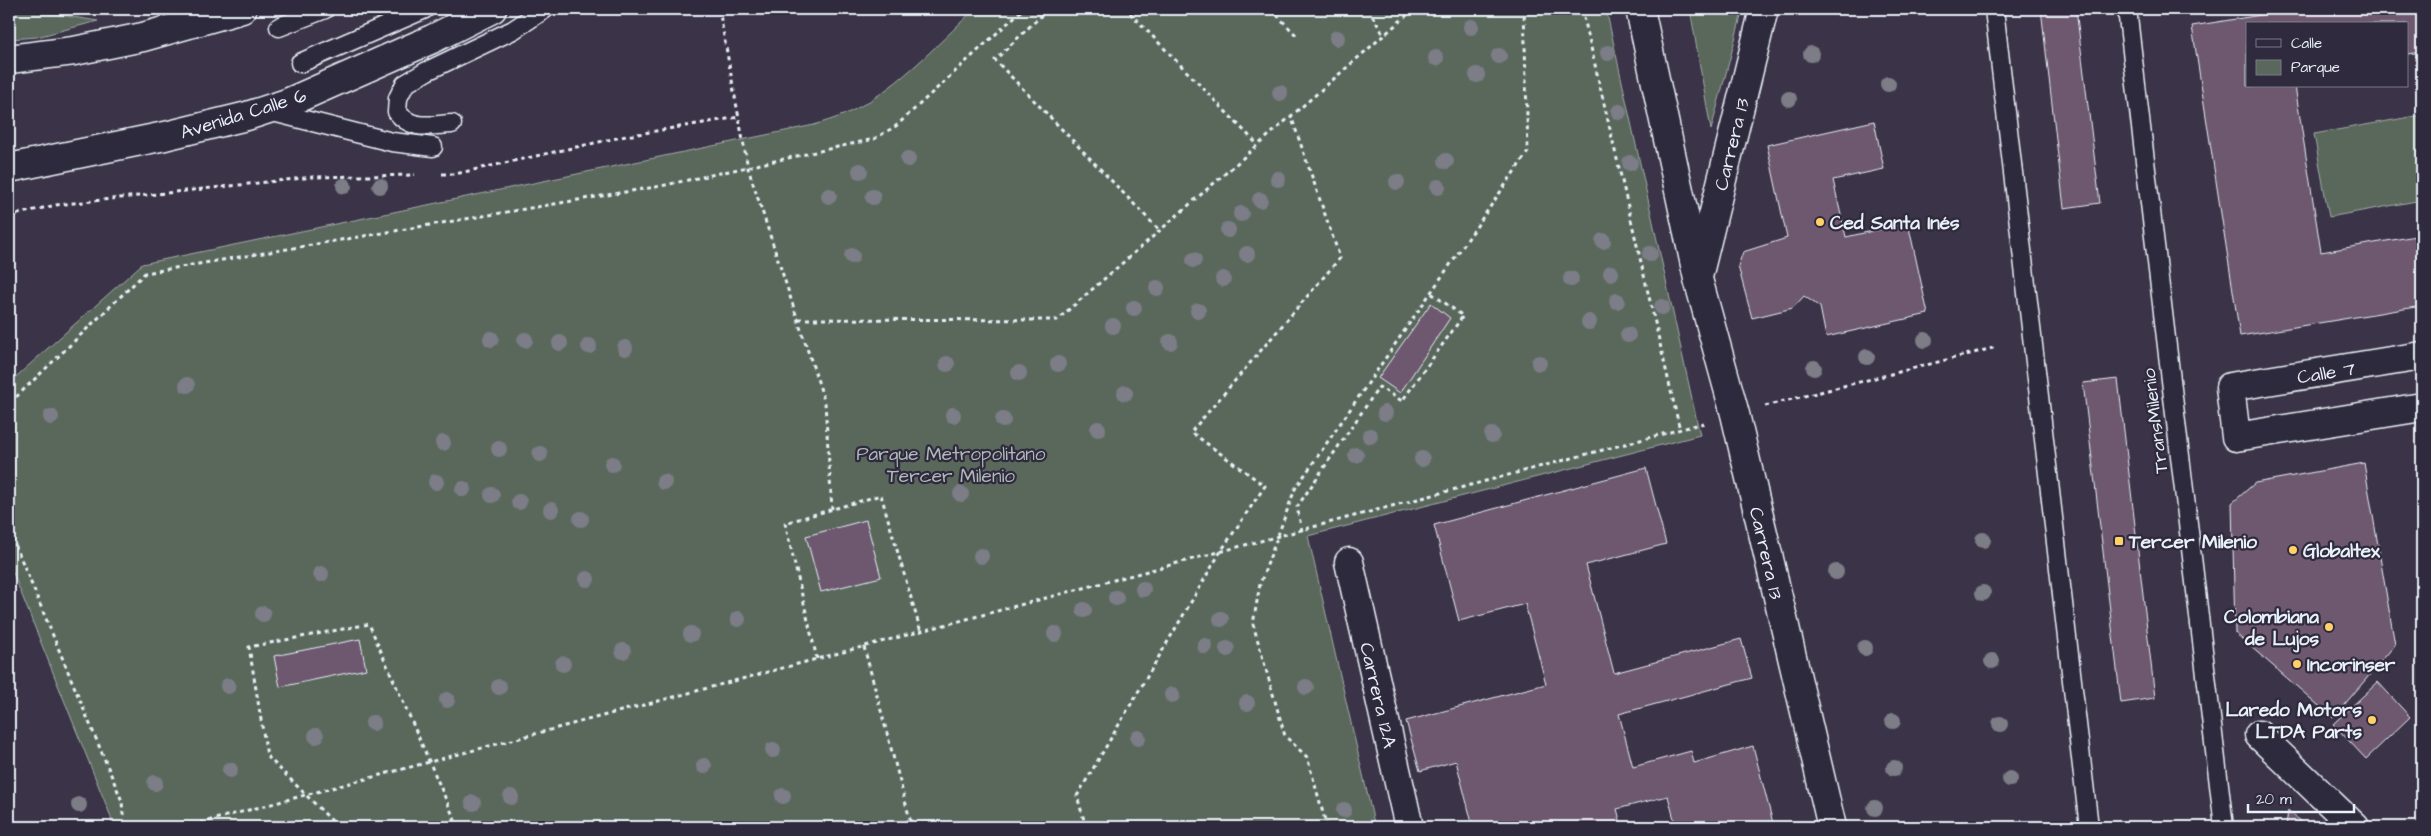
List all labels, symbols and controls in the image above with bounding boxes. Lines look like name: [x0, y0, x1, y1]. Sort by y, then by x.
legend: [2246, 22, 2408, 88]
text: Calle: [2291, 33, 2322, 54]
text: Parque: [2291, 57, 2340, 78]
street label: Avenida Calle 6: [177, 82, 310, 146]
street label: Carrera 13: [1708, 95, 1757, 193]
place label: Ced Santa Inés: [1830, 210, 1960, 237]
marker: Ced Santa Inés: [1814, 216, 1826, 228]
street label: Calle 7: [2295, 356, 2358, 391]
street label: TransMilenio: [2136, 366, 2175, 475]
park label: Parque Metropolitano Tercer Milenio: [856, 441, 1046, 490]
street label: Carrera 13: [1742, 504, 1789, 603]
place label: Tercer Milenio: [2128, 529, 2257, 556]
marker: Tercer Milenio: [2113, 535, 2125, 547]
place label: Globaltex: [2303, 538, 2381, 565]
marker: Globaltex: [2287, 544, 2299, 556]
place label: Colombiana de Lujos: [2224, 604, 2319, 653]
marker: Colombiana de Lujos: [2323, 621, 2335, 633]
street label: Carrera 12A: [1352, 640, 1403, 751]
place label: Incorinser: [2307, 652, 2396, 679]
marker: Incorinser: [2291, 658, 2303, 670]
place label: Laredo Motors LTDA Parts: [2226, 697, 2362, 746]
marker: Laredo Motors LTDA Parts: [2366, 714, 2378, 726]
scale bar: [2248, 781, 2355, 813]
text: 20 m: [2256, 789, 2292, 810]

